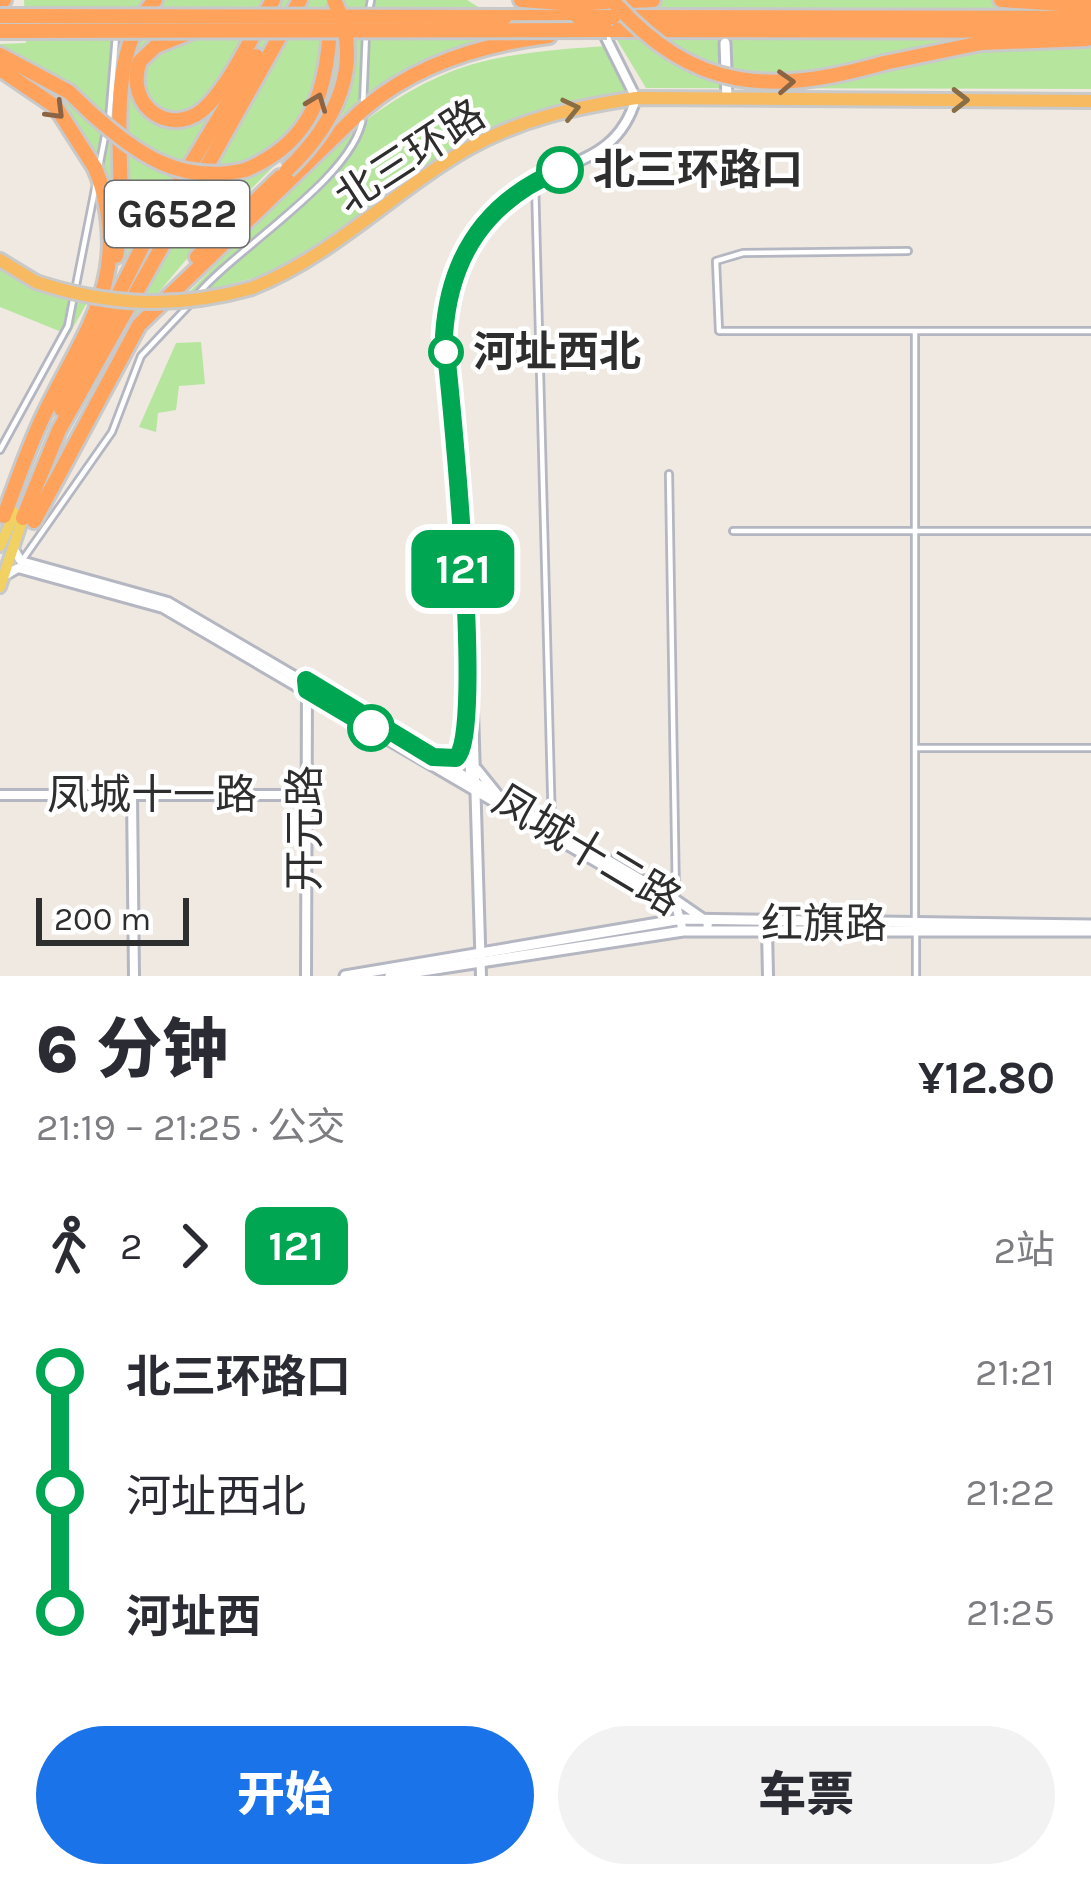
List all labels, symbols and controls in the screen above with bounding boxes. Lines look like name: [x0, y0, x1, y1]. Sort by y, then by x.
one-way arrow: [777, 69, 796, 95]
one-way arrow: [951, 87, 970, 113]
street label: 北三环路: [326, 89, 494, 223]
one-way arrow: [303, 92, 328, 113]
one-way arrow: [42, 96, 64, 118]
one-way arrow: [561, 97, 581, 122]
place label: 北三环路口: [593, 145, 803, 195]
marker: 北三环路口: [538, 148, 582, 192]
road number: G6522: [105, 181, 249, 247]
place label: 河址西北: [473, 327, 641, 377]
marker: 河址西北: [430, 336, 462, 368]
line badge: 121: [394, 530, 532, 608]
text: 121: [435, 544, 491, 594]
unlabelled marker: [349, 706, 393, 750]
street label: 开元路: [280, 765, 330, 891]
street label: 凤城十一路: [47, 770, 257, 820]
street label: 凤城十二路: [484, 774, 690, 926]
scale bar: [36, 892, 189, 945]
street label: 红旗路: [761, 899, 887, 949]
text: 200 m: [54, 900, 151, 938]
text: 6 分钟: [36, 1011, 228, 1089]
text: ¥12.80: [918, 1052, 1055, 1104]
text: 21:19 – 21:25 · 公交: [36, 1104, 346, 1150]
icon: walk: [36, 1213, 102, 1279]
icon: forward: [161, 1213, 227, 1279]
text: 121: [269, 1221, 324, 1271]
text: 2: [120, 1223, 143, 1269]
text: 2站: [993, 1227, 1055, 1273]
text: 21:21: [975, 1349, 1055, 1395]
text: 北三环路口: [126, 1351, 351, 1403]
text: 21:22: [965, 1469, 1055, 1515]
text: 河址西北: [126, 1471, 306, 1523]
text: 21:25: [966, 1589, 1055, 1635]
text: 河址西: [126, 1591, 261, 1643]
button: 开始: [36, 1726, 534, 1864]
button: 车票: [558, 1726, 1055, 1864]

